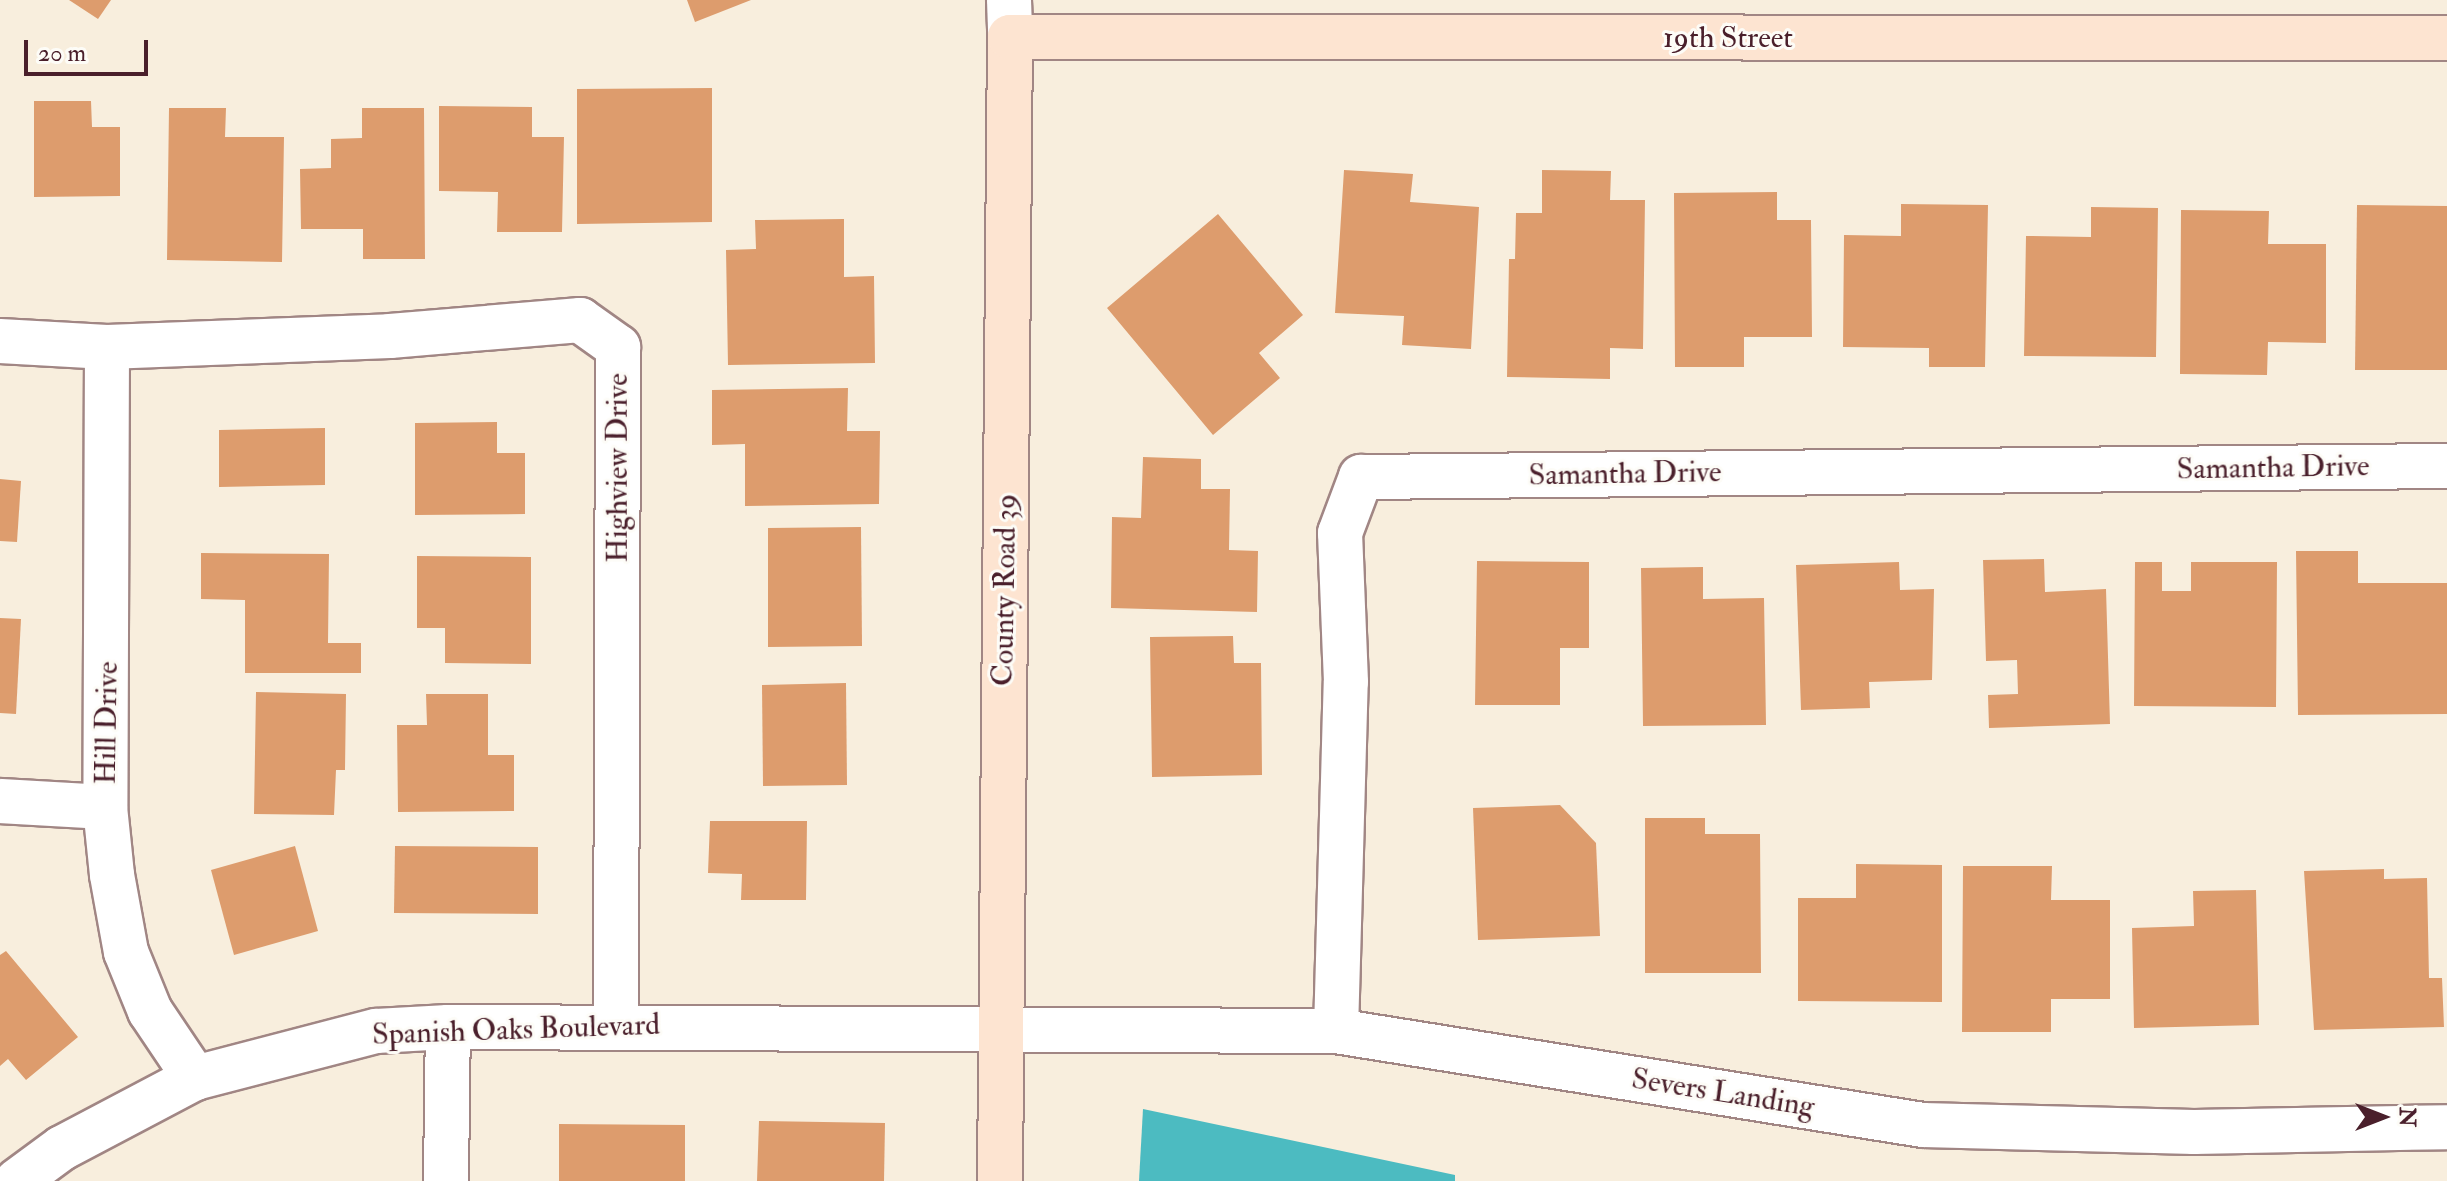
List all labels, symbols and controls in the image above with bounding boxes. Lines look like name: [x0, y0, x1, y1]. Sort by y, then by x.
street label: 19th Street: [1663, 20, 1793, 56]
scale bar: [28, 24, 152, 74]
text: 20 m: [38, 38, 86, 69]
street label: Highview Drive: [600, 373, 636, 563]
street label: Samantha Drive: [2176, 448, 2370, 488]
street label: Samantha Drive: [1528, 454, 1722, 494]
street label: County Road 39: [985, 494, 1025, 686]
street label: Hill Drive: [88, 661, 126, 785]
street label: Spanish Oaks Boulevard: [371, 1007, 661, 1053]
street label: Severs Landing: [1629, 1061, 1817, 1125]
north arrow: [2343, 1077, 2423, 1157]
text: N: [2393, 1107, 2421, 1127]

